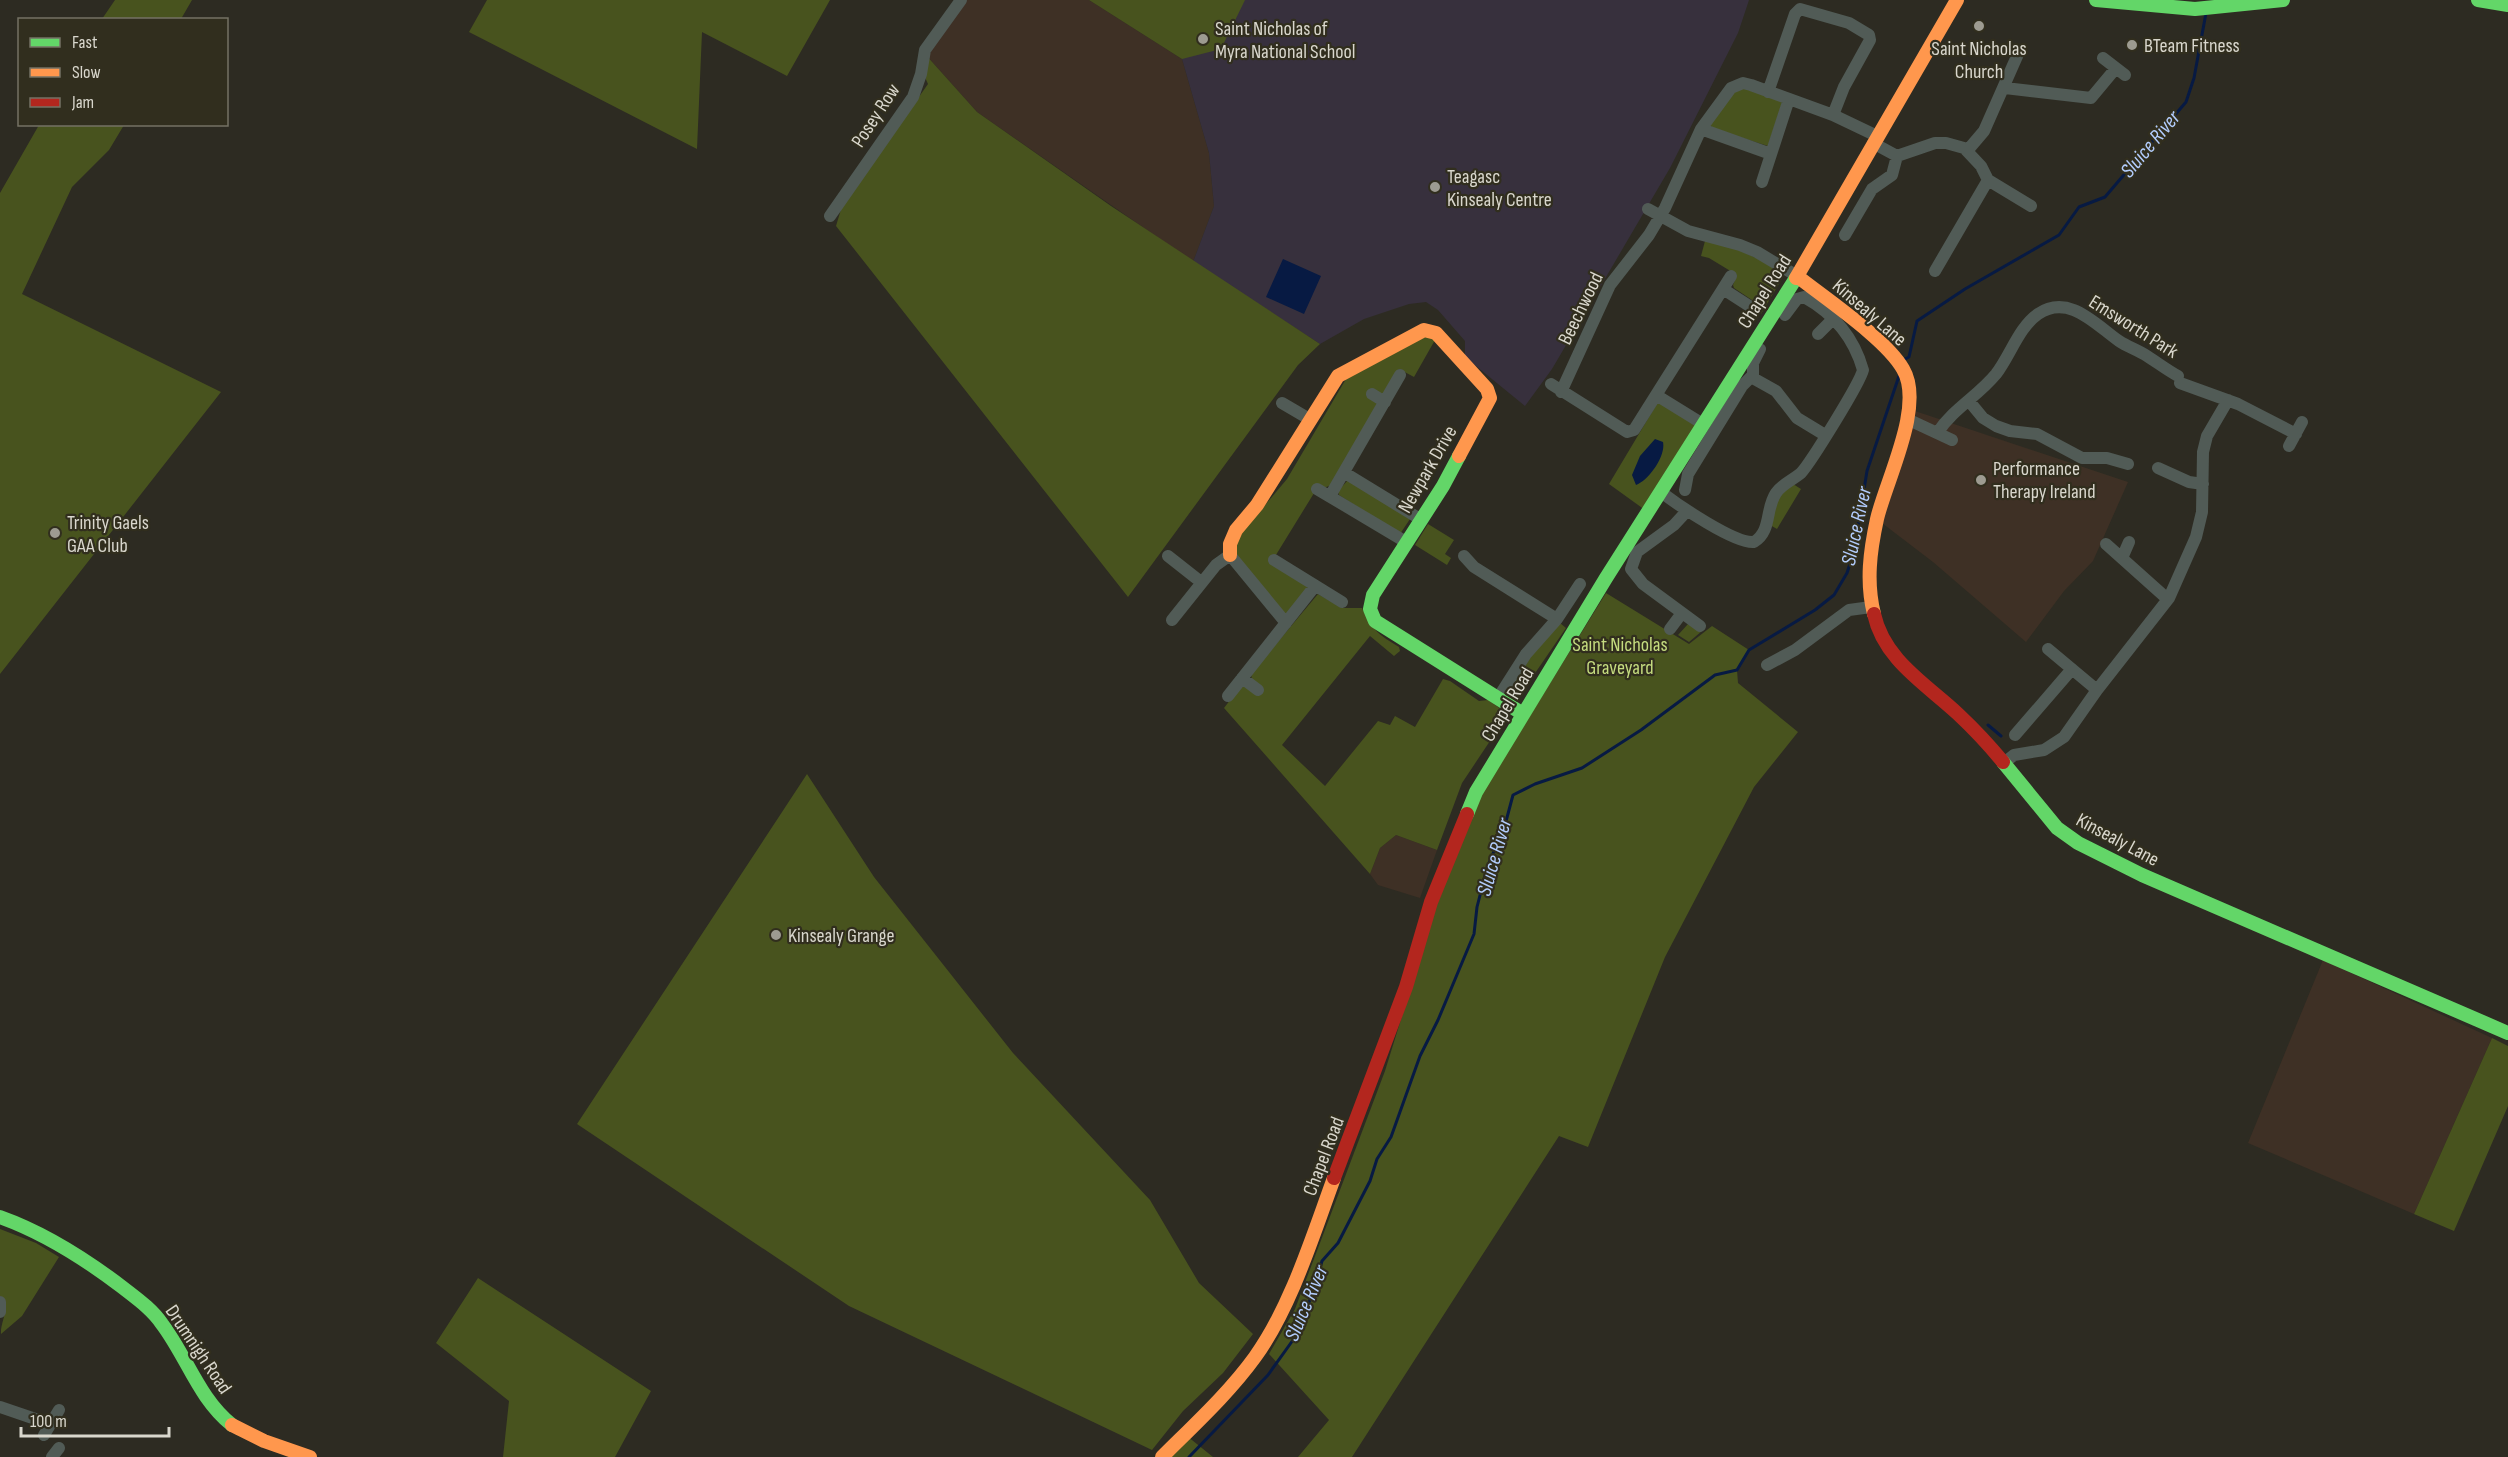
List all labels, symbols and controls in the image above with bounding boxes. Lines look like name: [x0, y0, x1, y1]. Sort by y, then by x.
place label: Saint Nicholas of Myra National School: [1215, 17, 1356, 64]
legend: [18, 18, 228, 126]
marker: Saint Nicholas Church: [1972, 19, 1986, 33]
text: Fast: [72, 32, 98, 53]
marker: Saint Nicholas of Myra National School: [1196, 32, 1210, 46]
place label: BTeam Fitness: [2144, 34, 2240, 58]
place label: Saint Nicholas Church: [1931, 37, 2027, 84]
marker: BTeam Fitness: [2125, 38, 2139, 52]
text: Slow: [72, 62, 101, 83]
street label: Posey Row: [846, 79, 905, 152]
text: Jam: [71, 92, 94, 113]
water label: Sluice River: [2115, 105, 2186, 183]
place label: Teagasc Kinsealy Centre: [1447, 165, 1552, 212]
marker: Teagasc Kinsealy Centre: [1428, 180, 1442, 194]
street label: Chapel Road: [1733, 250, 1797, 333]
street label: Beechwood: [1553, 268, 1609, 349]
street label: Kinsealy Lane: [1827, 274, 1911, 352]
street label: Emsworth Park: [2084, 290, 2183, 364]
street label: Newpark Drive: [1393, 422, 1462, 517]
place label: Performance Therapy Ireland: [1993, 457, 2096, 504]
marker: Performance Therapy Ireland: [1974, 473, 1988, 487]
water label: Sluice River: [1836, 483, 1877, 568]
place label: Trinity Gaels GAA Club: [67, 511, 149, 558]
marker: Trinity Gaels GAA Club: [48, 526, 62, 540]
park label: Saint Nicholas Graveyard: [1572, 633, 1668, 680]
street label: Chapel Road: [1476, 663, 1539, 746]
street label: Kinsealy Lane: [2072, 808, 2163, 872]
water label: Sluice River: [1471, 814, 1518, 899]
place label: Kinsealy Grange: [788, 924, 895, 948]
marker: Kinsealy Grange: [769, 928, 783, 942]
street label: Chapel Road: [1298, 1114, 1350, 1199]
water label: Sluice River: [1279, 1261, 1334, 1345]
street label: Drumnigh Road: [160, 1301, 237, 1399]
scale bar: [21, 1400, 170, 1438]
text: 100 m: [30, 1411, 67, 1432]

